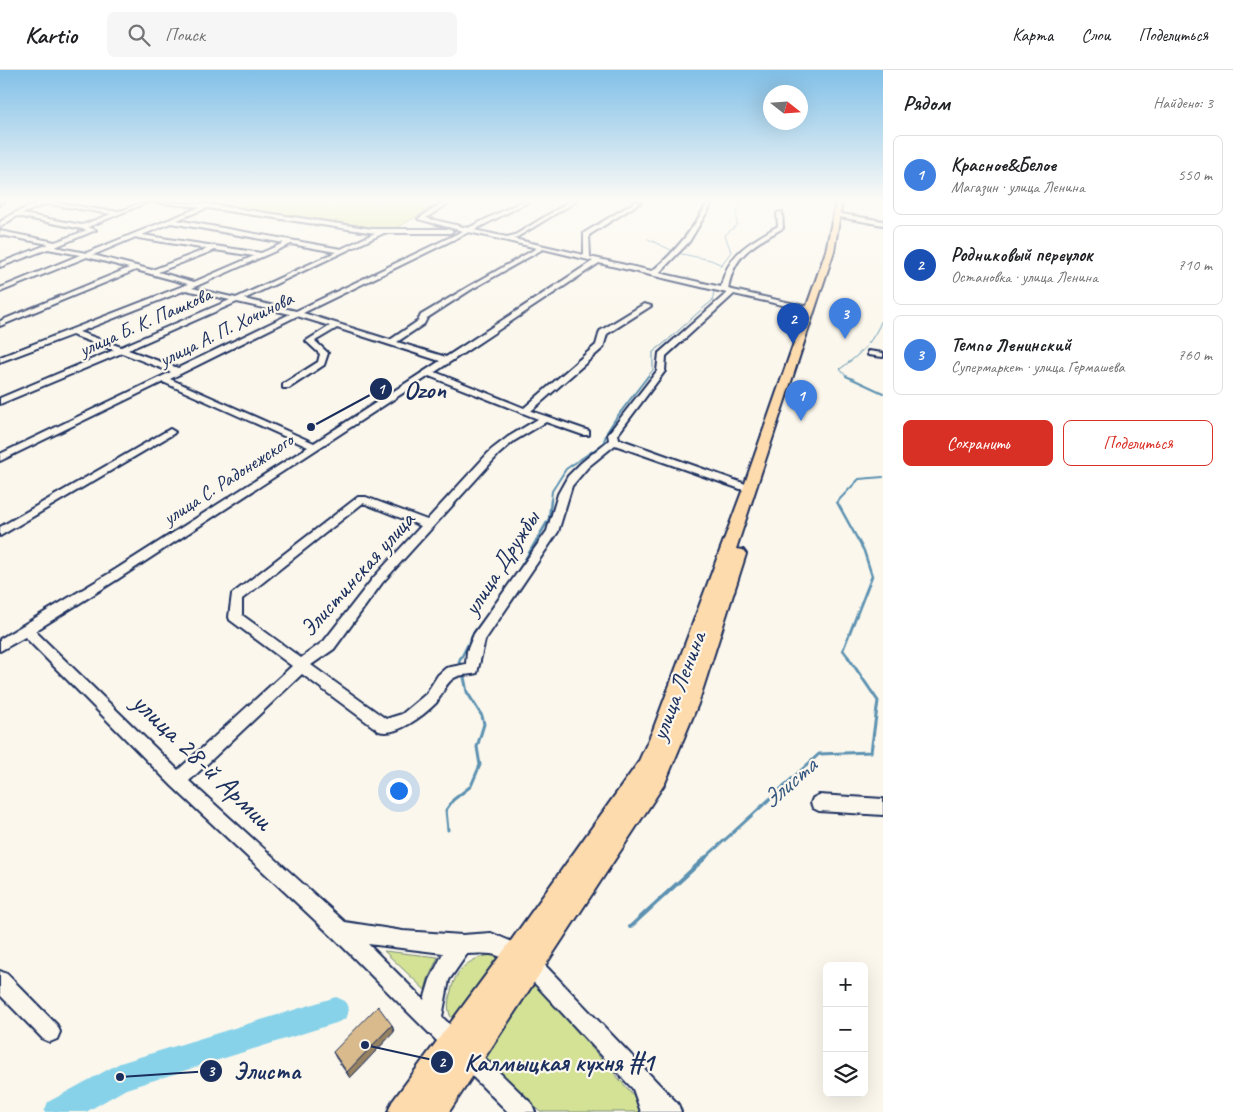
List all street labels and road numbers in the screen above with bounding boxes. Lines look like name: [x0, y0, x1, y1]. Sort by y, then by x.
street label: улица Б. К. Пашкова: [74, 281, 217, 363]
street label: улица А. П. Хочинова: [154, 285, 298, 373]
street label: улица С. Радонежского: [157, 427, 299, 531]
street label: улица Дружбы: [455, 503, 547, 623]
street label: Элистинская улица: [293, 504, 422, 643]
street label: улица Ленина: [643, 625, 713, 746]
street label: улица 28-й Армии: [123, 683, 283, 839]

